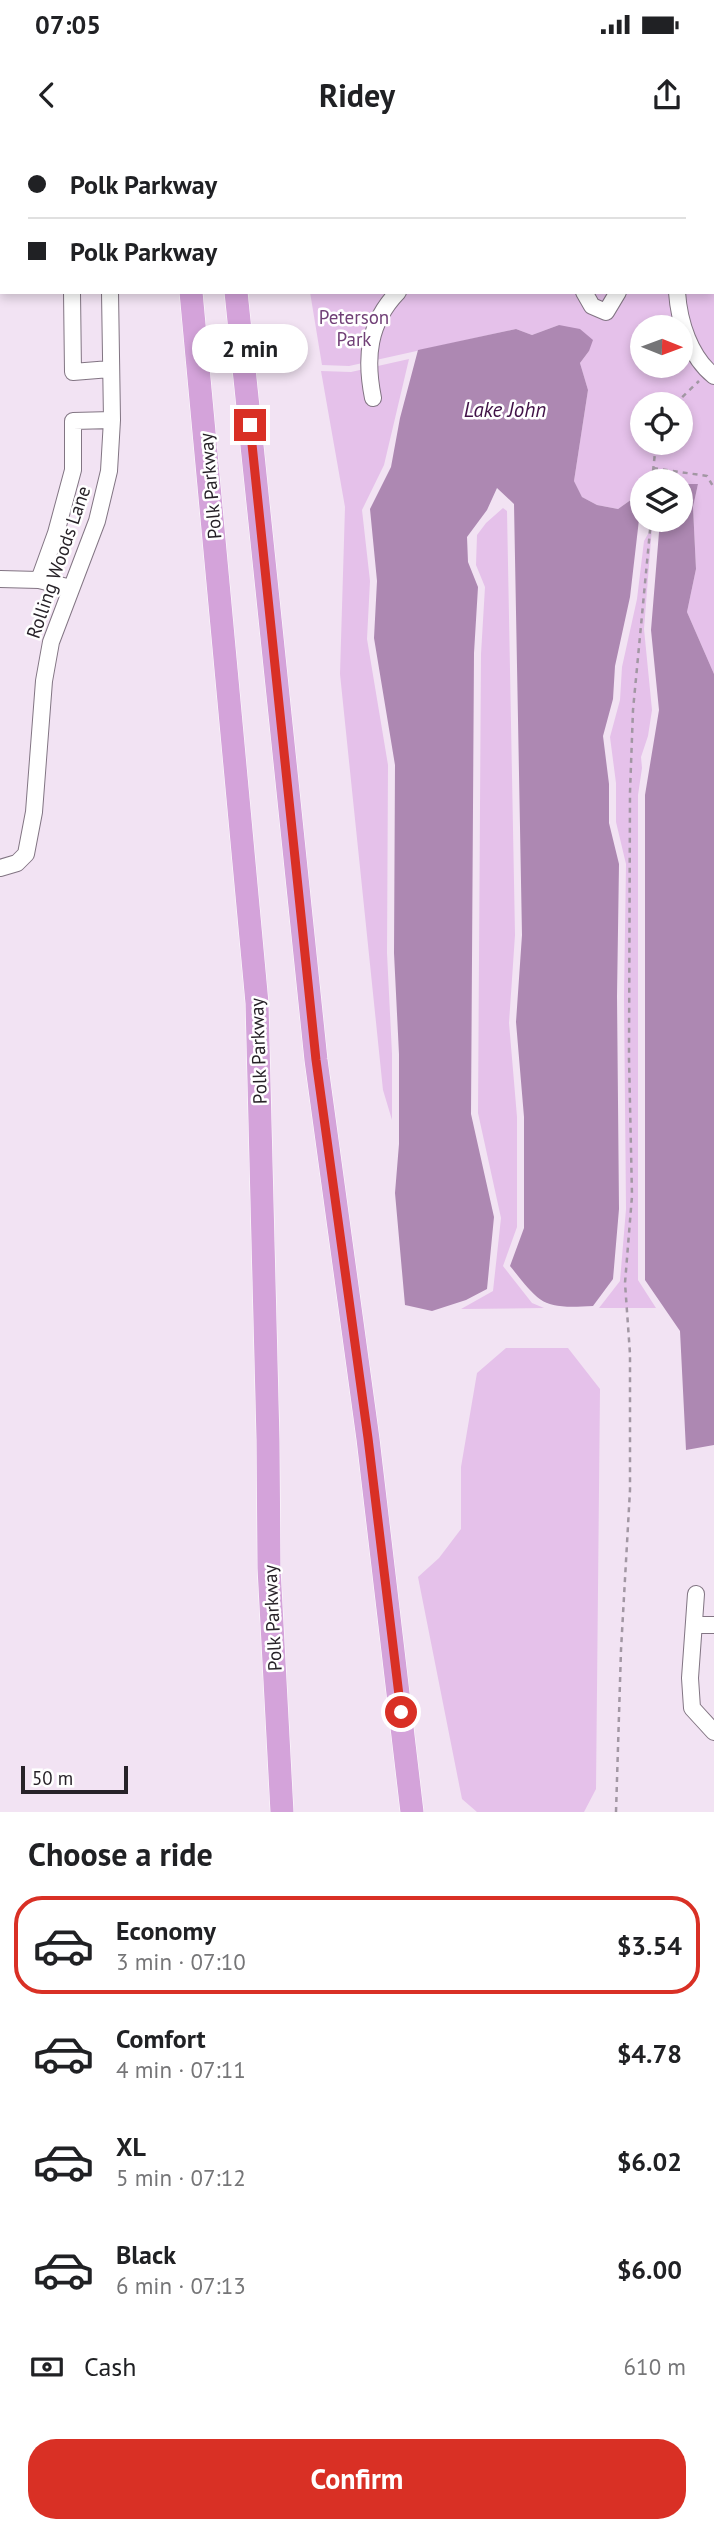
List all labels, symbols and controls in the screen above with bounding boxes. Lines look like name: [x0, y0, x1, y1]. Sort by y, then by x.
text: 07:05: [35, 8, 101, 41]
text: Ridey: [319, 74, 395, 116]
icon: back: [28, 76, 66, 114]
icon: share: [648, 76, 686, 114]
text: Polk Parkway: [70, 168, 217, 201]
text: Polk Parkway: [70, 235, 217, 268]
park label: Peterson Park: [319, 305, 389, 351]
north arrow: [630, 315, 693, 378]
map controls: [630, 315, 693, 532]
callout: 2 min: [192, 324, 308, 372]
text: 2 min: [222, 334, 278, 363]
button: locate: [630, 392, 693, 455]
water label: Lake John: [464, 396, 546, 423]
route end: [234, 409, 266, 441]
street label: Polk Parkway: [193, 432, 227, 540]
button: layers: [630, 469, 693, 532]
street label: Rolling Woods Lane: [21, 483, 95, 641]
street label: Polk Parkway: [244, 997, 272, 1105]
street label: Polk Parkway: [257, 1564, 287, 1672]
route start: [385, 1696, 417, 1728]
scale bar: [21, 1763, 128, 1795]
text: 50 m: [32, 1766, 73, 1790]
text: Choose a ride: [28, 1833, 213, 1875]
icon: car: [32, 1914, 95, 1977]
text: Economy: [116, 1914, 216, 1947]
text: $3.54: [617, 1929, 682, 1962]
text: 3 min · 07:10: [116, 1947, 246, 1976]
icon: car: [32, 2022, 95, 2085]
text: Comfort: [116, 2022, 206, 2055]
text: $4.78: [617, 2037, 682, 2070]
text: 4 min · 07:11: [116, 2055, 246, 2084]
icon: car: [32, 2130, 95, 2193]
text: XL: [116, 2130, 146, 2163]
text: $6.02: [617, 2145, 682, 2178]
text: 5 min · 07:12: [116, 2163, 246, 2192]
icon: car: [32, 2238, 95, 2301]
text: Black: [116, 2238, 176, 2271]
text: $6.00: [617, 2253, 682, 2286]
text: 6 min · 07:13: [116, 2271, 246, 2300]
icon: cash: [28, 2348, 66, 2386]
text: Cash: [84, 2350, 136, 2383]
text: 610 m: [624, 2352, 686, 2381]
button: Confirm: [28, 2439, 686, 2519]

